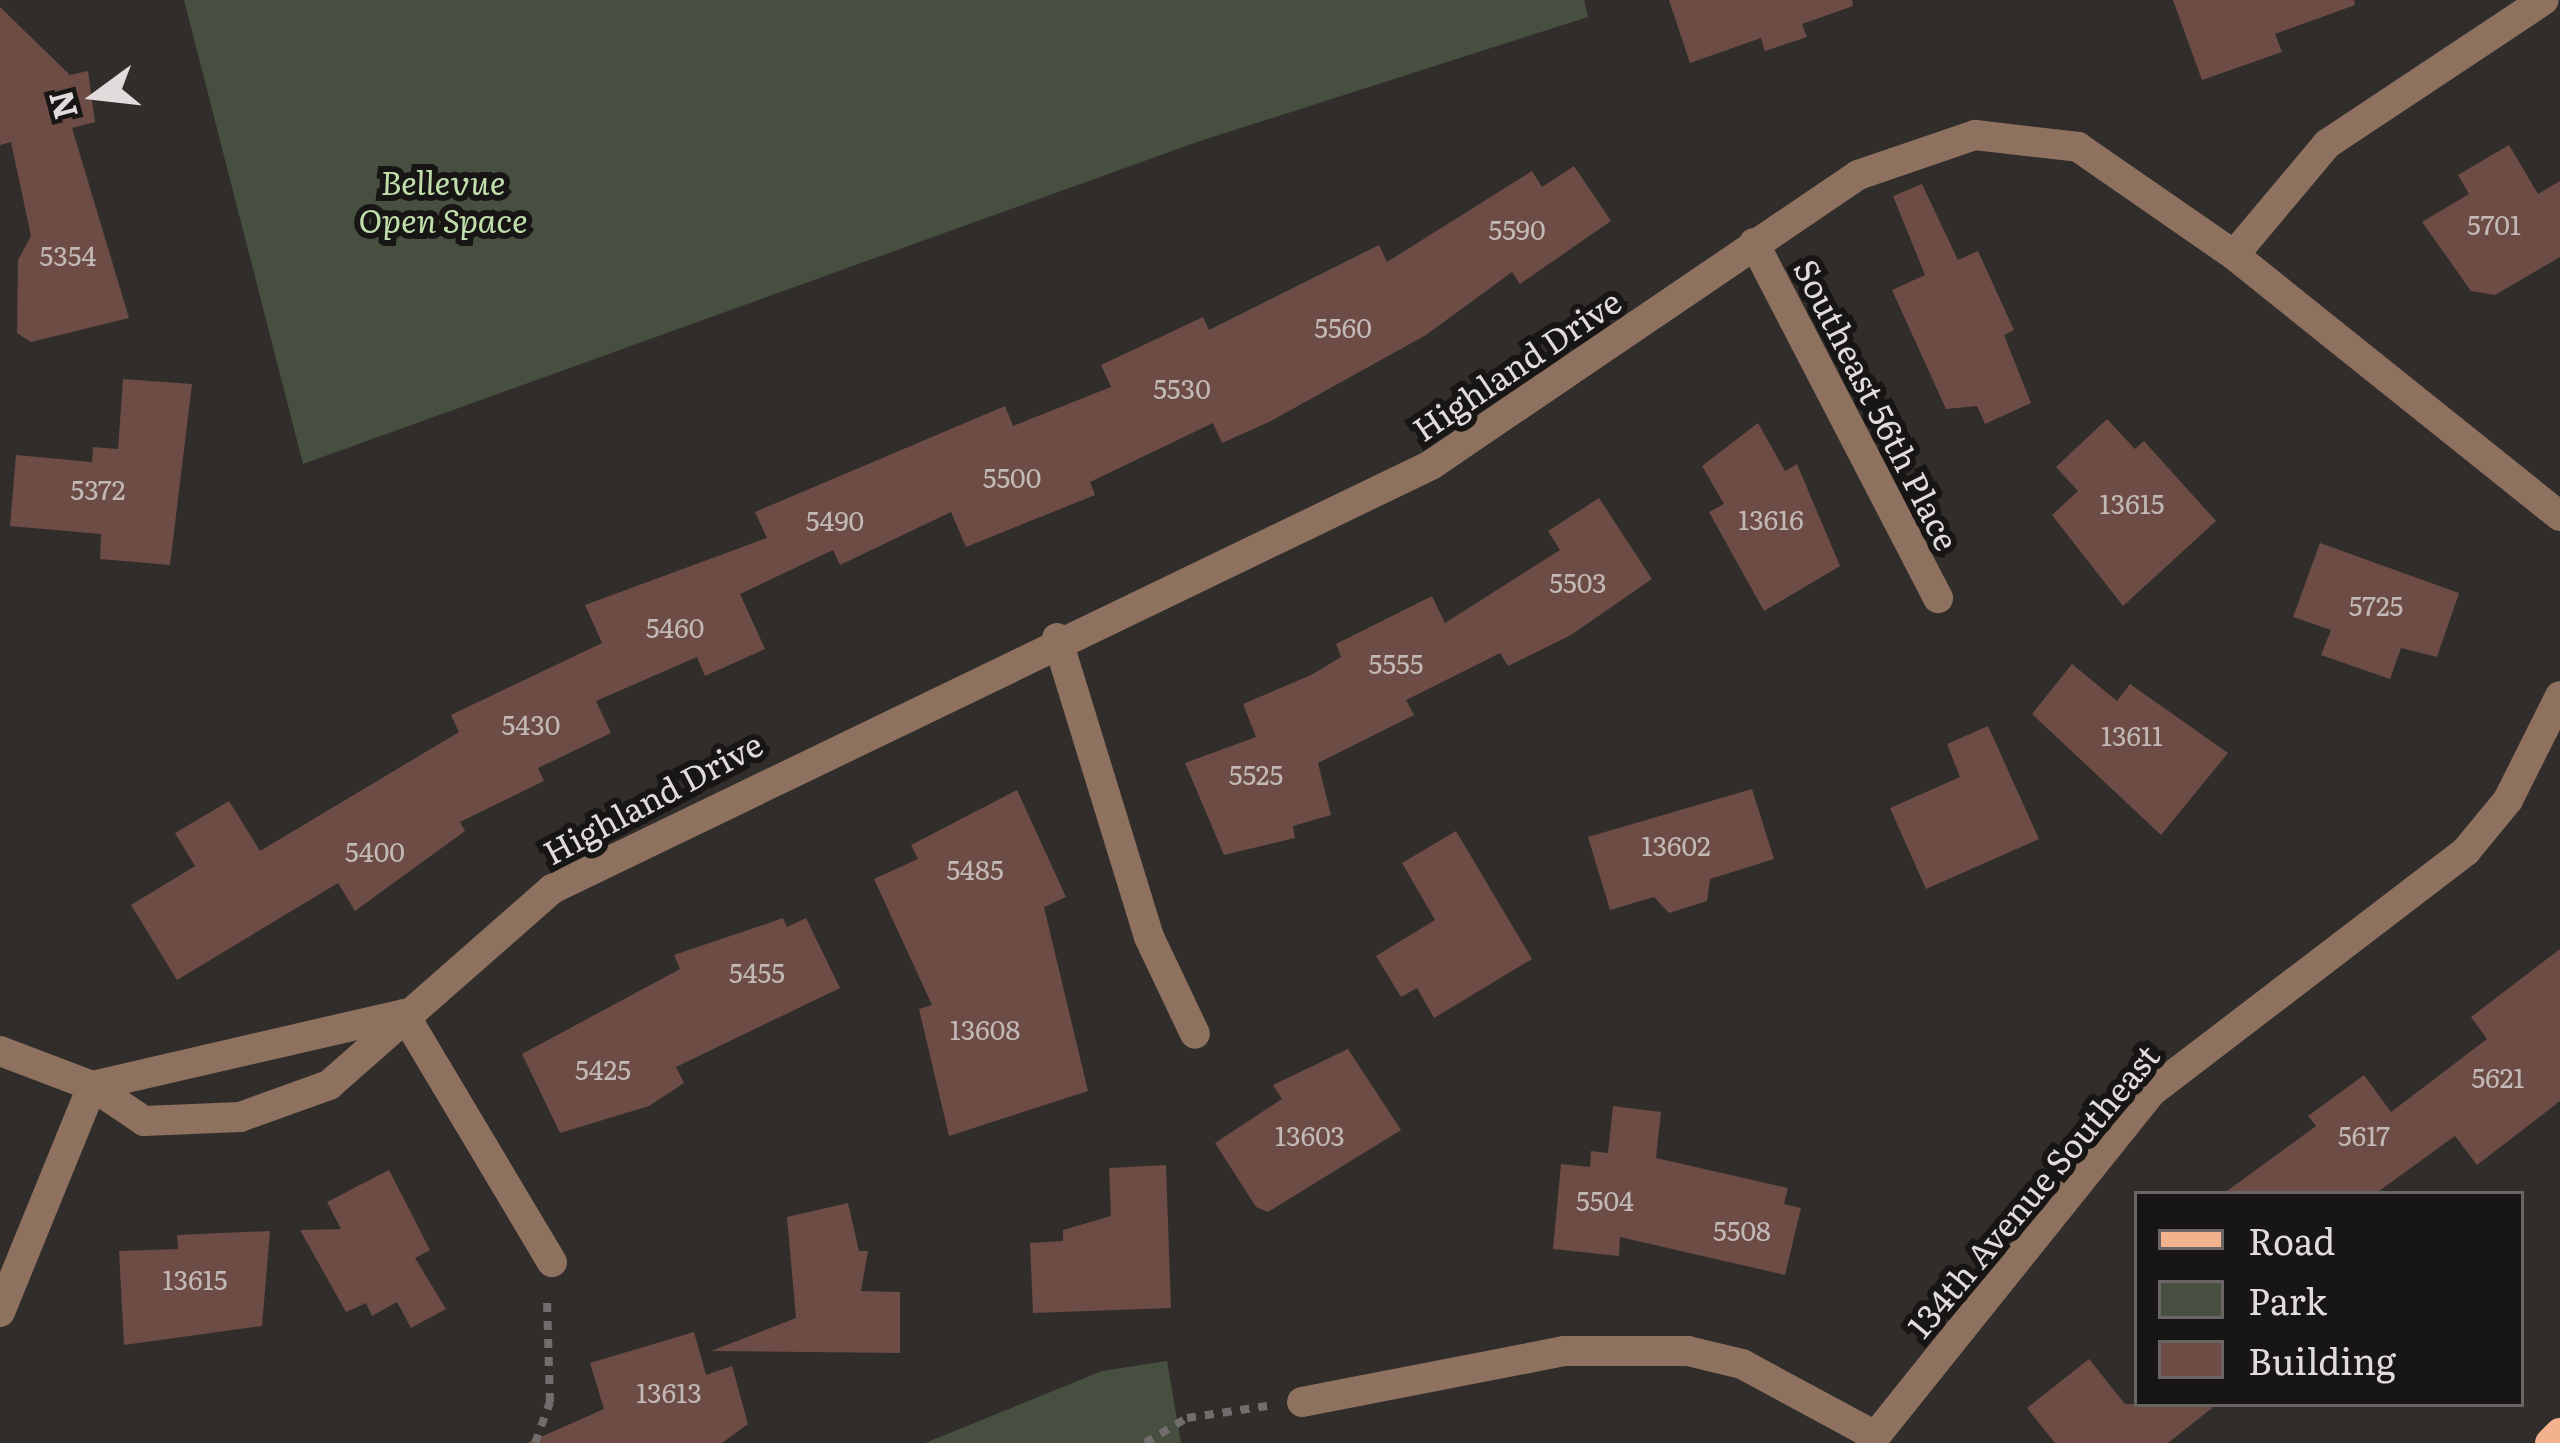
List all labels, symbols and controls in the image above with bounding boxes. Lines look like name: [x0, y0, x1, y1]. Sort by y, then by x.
north arrow: [36, 36, 156, 156]
text: N: [33, 86, 88, 125]
park label: Bellevue Open Space: [358, 161, 528, 239]
house number: 5701: [2467, 208, 2521, 240]
house number: 5590: [1488, 213, 1546, 245]
house number: 5354: [40, 239, 96, 271]
street label: Southeast 56th Place: [1787, 252, 1969, 556]
street label: Highland Drive: [1405, 280, 1627, 448]
house number: 5560: [1314, 311, 1372, 343]
house number: 5530: [1153, 372, 1211, 404]
house number: 5500: [983, 461, 1041, 493]
house number: 5372: [71, 473, 125, 505]
house number: 13615: [2100, 487, 2164, 519]
house number: 13616: [1738, 503, 1804, 535]
house number: 5490: [806, 504, 864, 536]
house number: 5503: [1549, 566, 1607, 598]
house number: 5725: [2349, 589, 2403, 621]
house number: 5460: [646, 611, 704, 643]
house number: 5555: [1369, 647, 1423, 679]
house number: 5430: [502, 708, 560, 740]
house number: 13611: [2101, 719, 2163, 751]
street label: Highland Drive: [536, 723, 768, 871]
house number: 5525: [1229, 758, 1283, 790]
house number: 13602: [1641, 829, 1711, 861]
house number: 5400: [345, 835, 405, 867]
house number: 5485: [946, 853, 1004, 885]
house number: 5455: [729, 956, 785, 988]
house number: 13608: [950, 1013, 1020, 1045]
street label: 134th Avenue Southeast: [1898, 1036, 2166, 1344]
house number: 5425: [575, 1053, 631, 1085]
house number: 5621: [2472, 1061, 2524, 1093]
house number: 13603: [1275, 1119, 1345, 1151]
house number: 5617: [2338, 1119, 2390, 1151]
house number: 5504: [1576, 1184, 1634, 1216]
legend: [2134, 1191, 2524, 1407]
text: Road: [2248, 1213, 2335, 1266]
house number: 5508: [1713, 1214, 1771, 1246]
house number: 13615: [163, 1263, 227, 1295]
text: Park: [2248, 1273, 2327, 1326]
text: Building: [2248, 1333, 2396, 1386]
house number: 13613: [636, 1376, 702, 1408]

